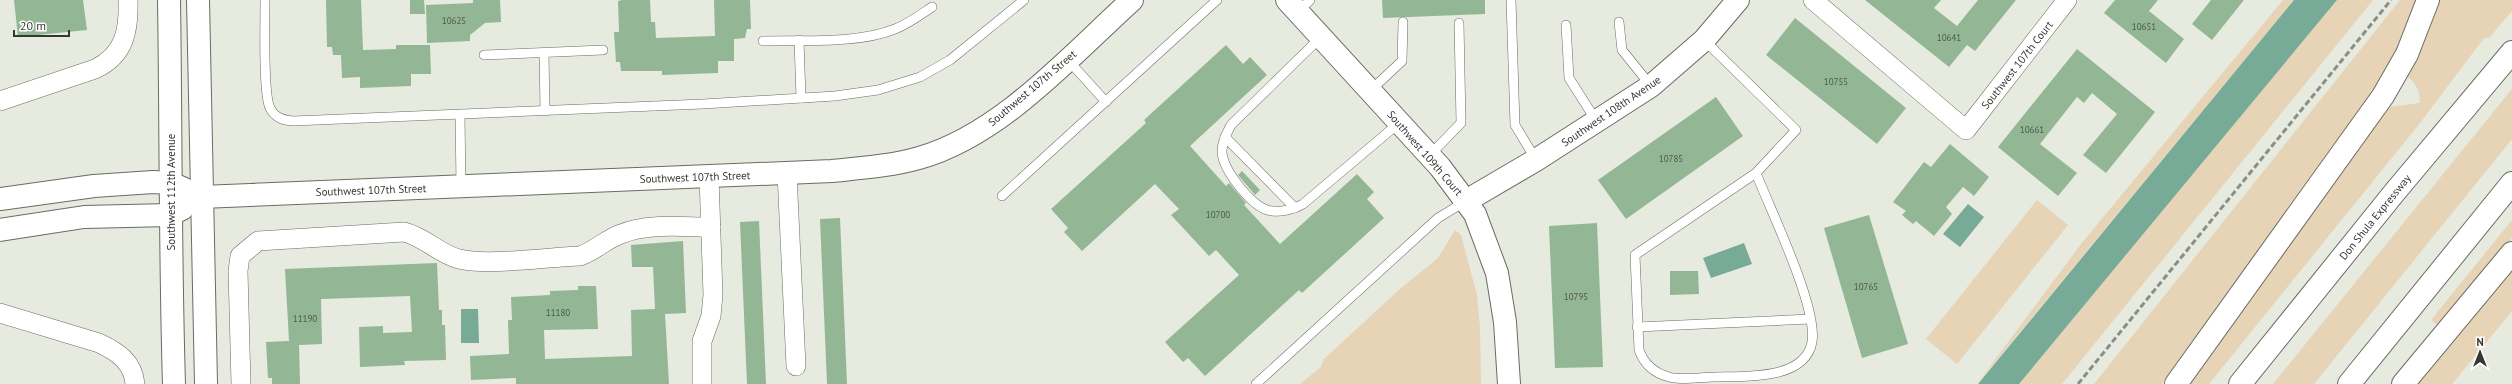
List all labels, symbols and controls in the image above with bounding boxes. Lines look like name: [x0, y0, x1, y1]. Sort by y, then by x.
scale bar: [14, 12, 69, 38]
house number: 10625: [442, 15, 466, 26]
text: 20 m: [20, 18, 46, 33]
street label: Southwest 107th Court: [1978, 18, 2056, 112]
house number: 10651: [2132, 21, 2156, 32]
house number: 10641: [1937, 32, 1961, 43]
street label: Southwest 107th Street: [985, 47, 1079, 129]
street label: Southwest 108th Avenue: [1559, 72, 1664, 149]
house number: 10755: [1824, 76, 1848, 87]
street label: Southwest 109th Court: [1384, 107, 1466, 199]
house number: 10661: [2020, 124, 2044, 135]
street label: Southwest 112th Avenue: [164, 133, 178, 250]
house number: 10785: [1659, 153, 1683, 164]
street label: Southwest 107th Street: [639, 168, 751, 186]
street label: Don Shula Expressway: [2336, 171, 2414, 263]
street label: Southwest 107th Street: [315, 181, 427, 199]
house number: 10700: [1206, 209, 1230, 220]
house number: 10765: [1854, 281, 1878, 292]
house number: 10795: [1564, 291, 1588, 302]
house number: 11180: [546, 307, 570, 318]
house number: 11190: [293, 313, 317, 324]
north arrow: [2460, 332, 2500, 372]
text: N: [2476, 335, 2484, 349]

